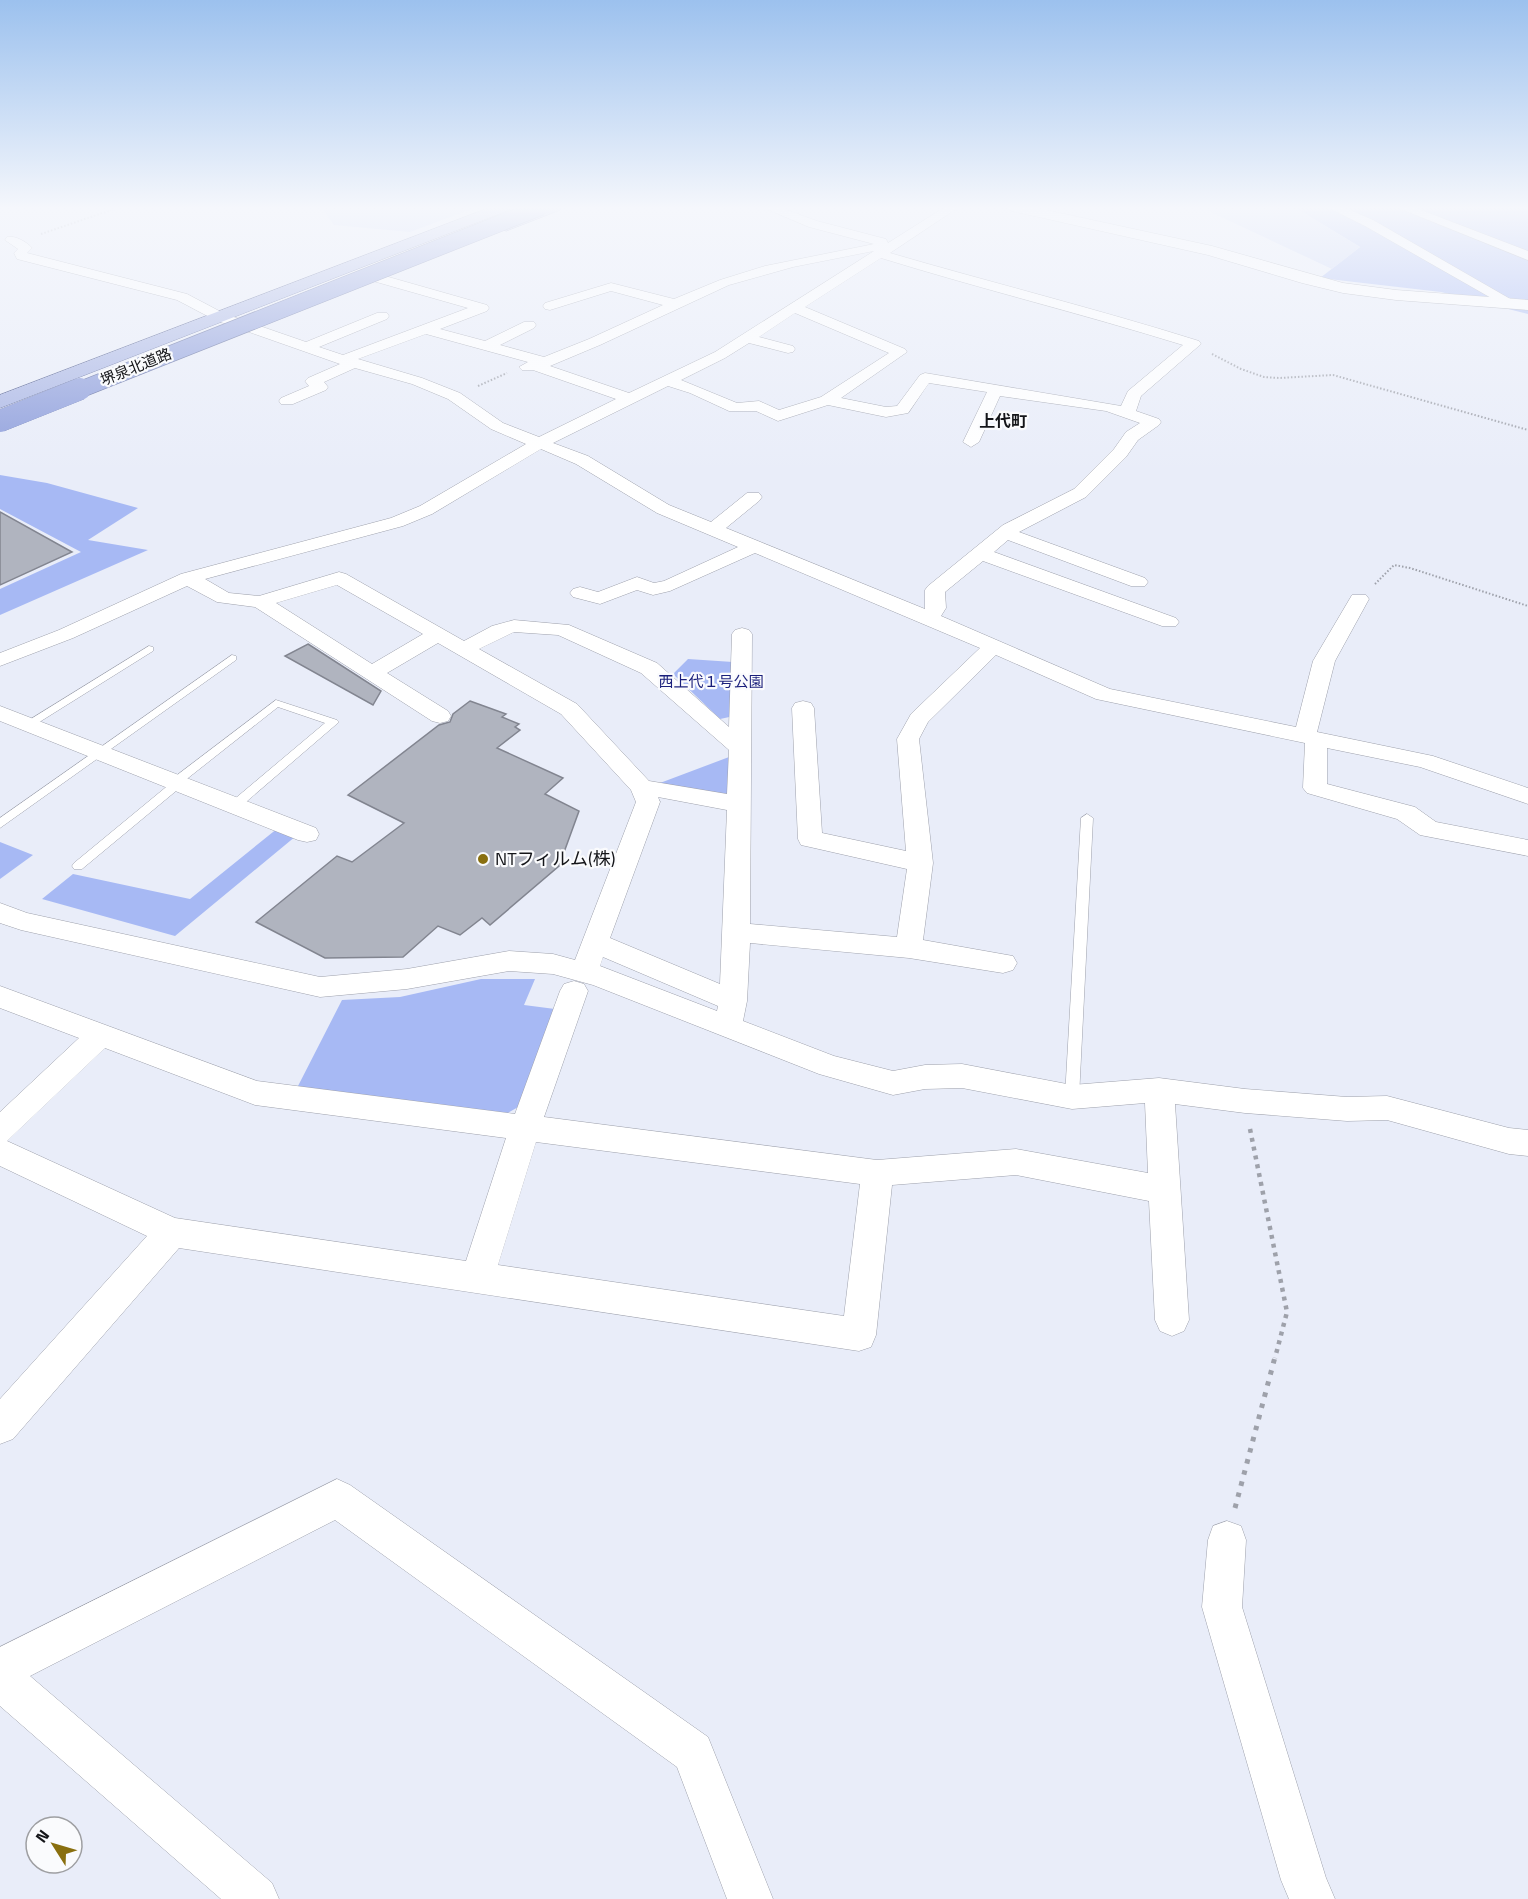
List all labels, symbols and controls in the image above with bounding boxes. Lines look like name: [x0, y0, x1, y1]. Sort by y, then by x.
street label: 堺泉北道路: [97, 342, 175, 391]
district label: 上代町: [979, 409, 1027, 433]
park label: 西上代１号公園: [658, 670, 764, 693]
place label: NTフィルム(株): [495, 845, 615, 872]
marker: NTフィルム(株): [476, 852, 490, 866]
north arrow: [24, 1815, 84, 1875]
text: N: [29, 1824, 55, 1848]

